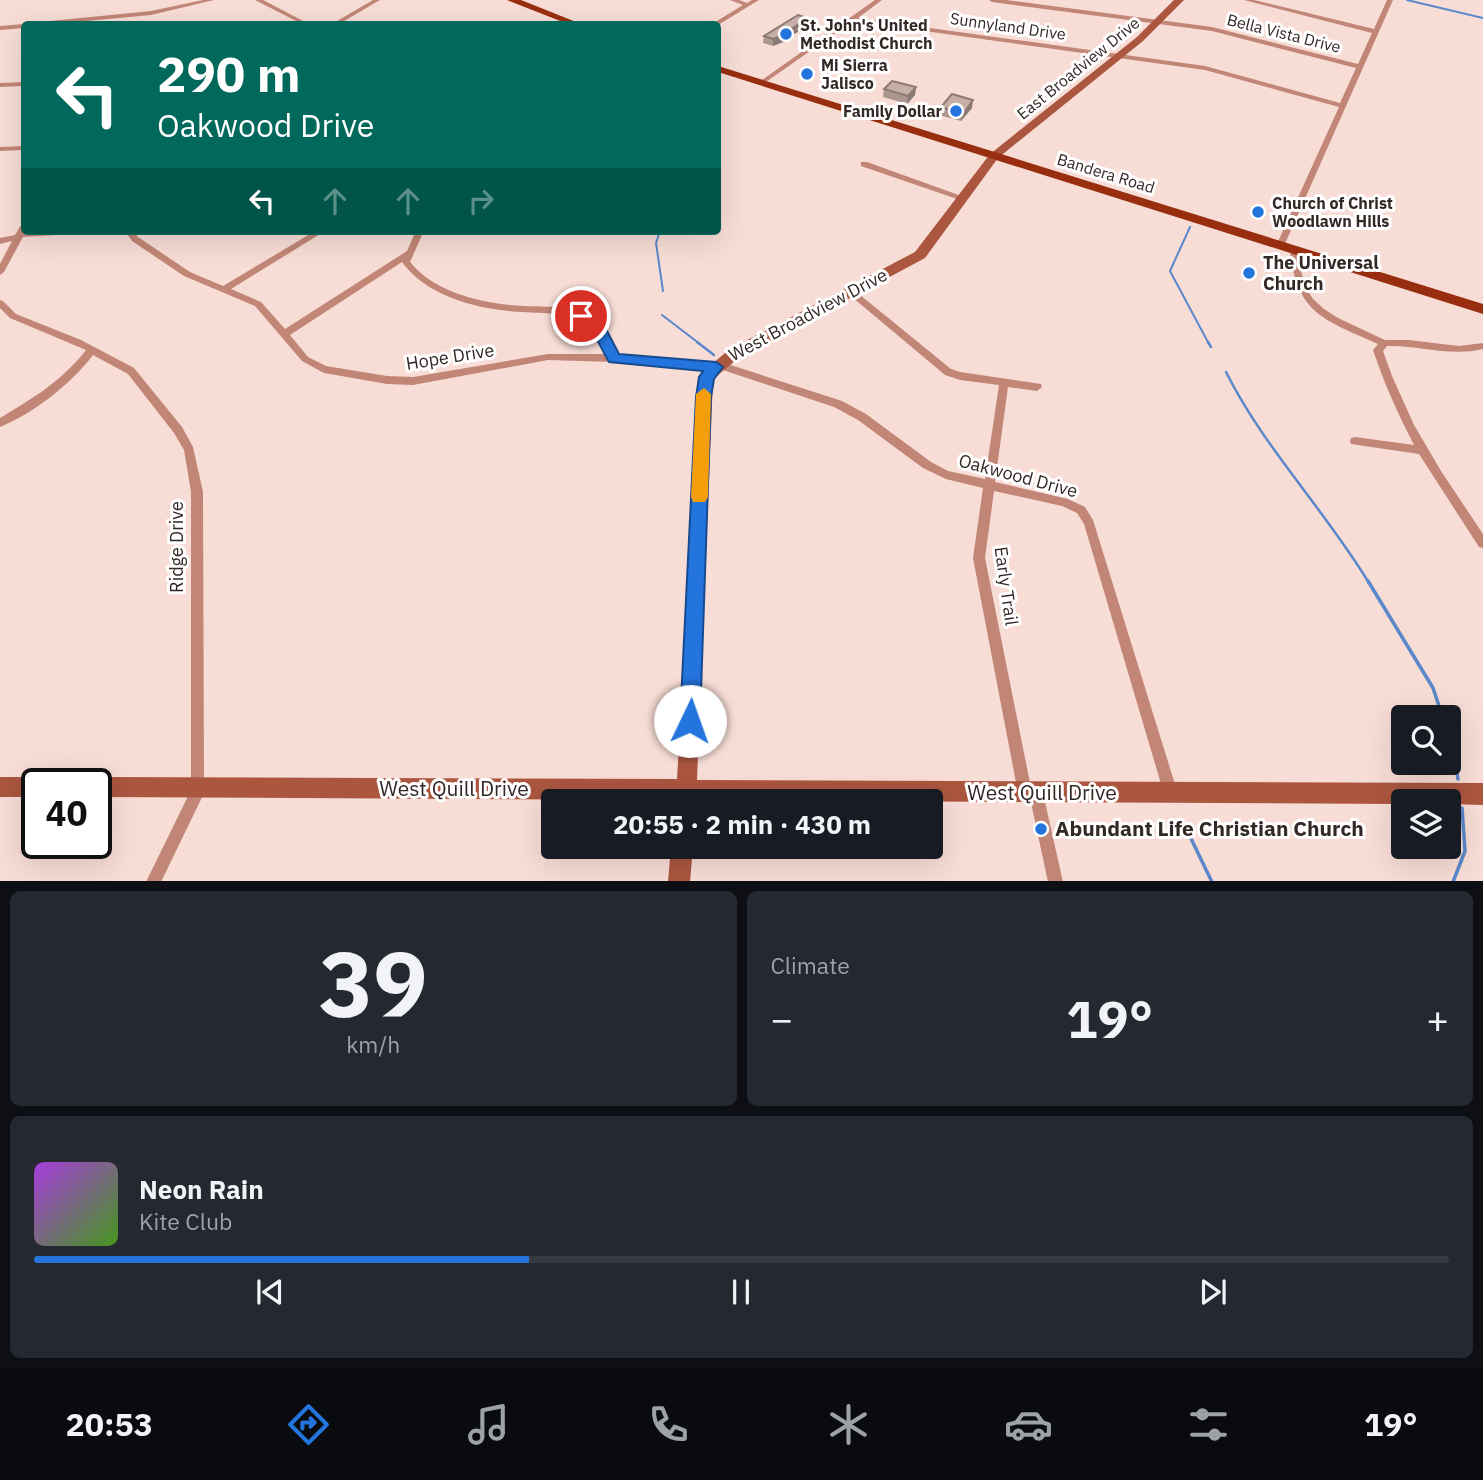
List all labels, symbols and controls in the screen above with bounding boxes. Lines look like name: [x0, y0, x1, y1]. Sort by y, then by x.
street label: Sunnyland Drive: [949, 8, 1067, 44]
street label: Bella Vista Drive: [1225, 9, 1343, 57]
street label: East Broadview Drive: [1013, 12, 1143, 124]
place label: St. John's United Methodist Church: [800, 15, 933, 53]
marker: St. John's United Methodist Church: [778, 26, 794, 42]
text: 290 m: [157, 42, 301, 105]
icon: left: [42, 49, 133, 140]
place label: Mi Sierra Jalisco: [821, 55, 888, 93]
marker: Mi Sierra Jalisco: [799, 66, 815, 82]
place label: Family Dollar: [843, 101, 943, 121]
marker: Family Dollar: [948, 103, 964, 119]
text: Oakwood Drive: [157, 104, 374, 146]
street label: Bandera Road: [1055, 149, 1157, 197]
icon: left: [243, 182, 281, 220]
icon: ahead: [316, 182, 354, 220]
icon: ahead: [389, 182, 427, 220]
icon: right: [462, 182, 500, 220]
place label: Church of Christ Woodlawn Hills: [1272, 193, 1393, 231]
marker: Church of Christ Woodlawn Hills: [1250, 204, 1266, 220]
place label: The Universal Church: [1263, 251, 1379, 295]
street label: West Broadview Drive: [725, 263, 891, 366]
marker: The Universal Church: [1241, 265, 1257, 281]
pin: [551, 286, 611, 346]
icon: arrive: [562, 297, 600, 335]
street label: Hope Drive: [404, 338, 496, 375]
street label: Oakwood Drive: [956, 449, 1080, 502]
street label: Ridge Drive: [165, 501, 188, 593]
street label: Early Trail: [990, 545, 1023, 627]
position arrow: [653, 684, 727, 758]
map controls: [1391, 705, 1461, 859]
button: search: [1391, 705, 1461, 775]
speed limit sign: 40: [21, 768, 112, 859]
street label: West Quill Drive: [379, 774, 529, 802]
street label: West Quill Drive: [967, 778, 1117, 806]
button: layers: [1391, 789, 1461, 859]
text: 20:55 · 2 min · 430 m: [613, 807, 871, 841]
place label: Abundant Life Christian Church: [1055, 814, 1364, 842]
marker: Abundant Life Christian Church: [1033, 821, 1049, 837]
text: 39: [319, 924, 428, 1042]
text: Climate: [771, 950, 850, 980]
text: 19°: [1066, 985, 1153, 1052]
text: −: [771, 994, 793, 1043]
text: +: [1426, 994, 1449, 1043]
text: km/h: [346, 1029, 400, 1059]
text: Neon Rain: [139, 1172, 264, 1206]
text: Kite Club: [139, 1206, 232, 1236]
icon: previous: [251, 1273, 289, 1311]
icon: pause: [722, 1273, 760, 1311]
icon: next: [1194, 1273, 1232, 1311]
icon: directions: [284, 1400, 333, 1449]
icon: music: [464, 1400, 513, 1449]
icon: phone: [644, 1400, 693, 1449]
icon: climate: [824, 1400, 873, 1449]
icon: car: [1004, 1400, 1053, 1449]
icon: filters: [1184, 1400, 1233, 1449]
text: 20:53: [66, 1403, 153, 1445]
text: 19°: [1364, 1403, 1417, 1445]

